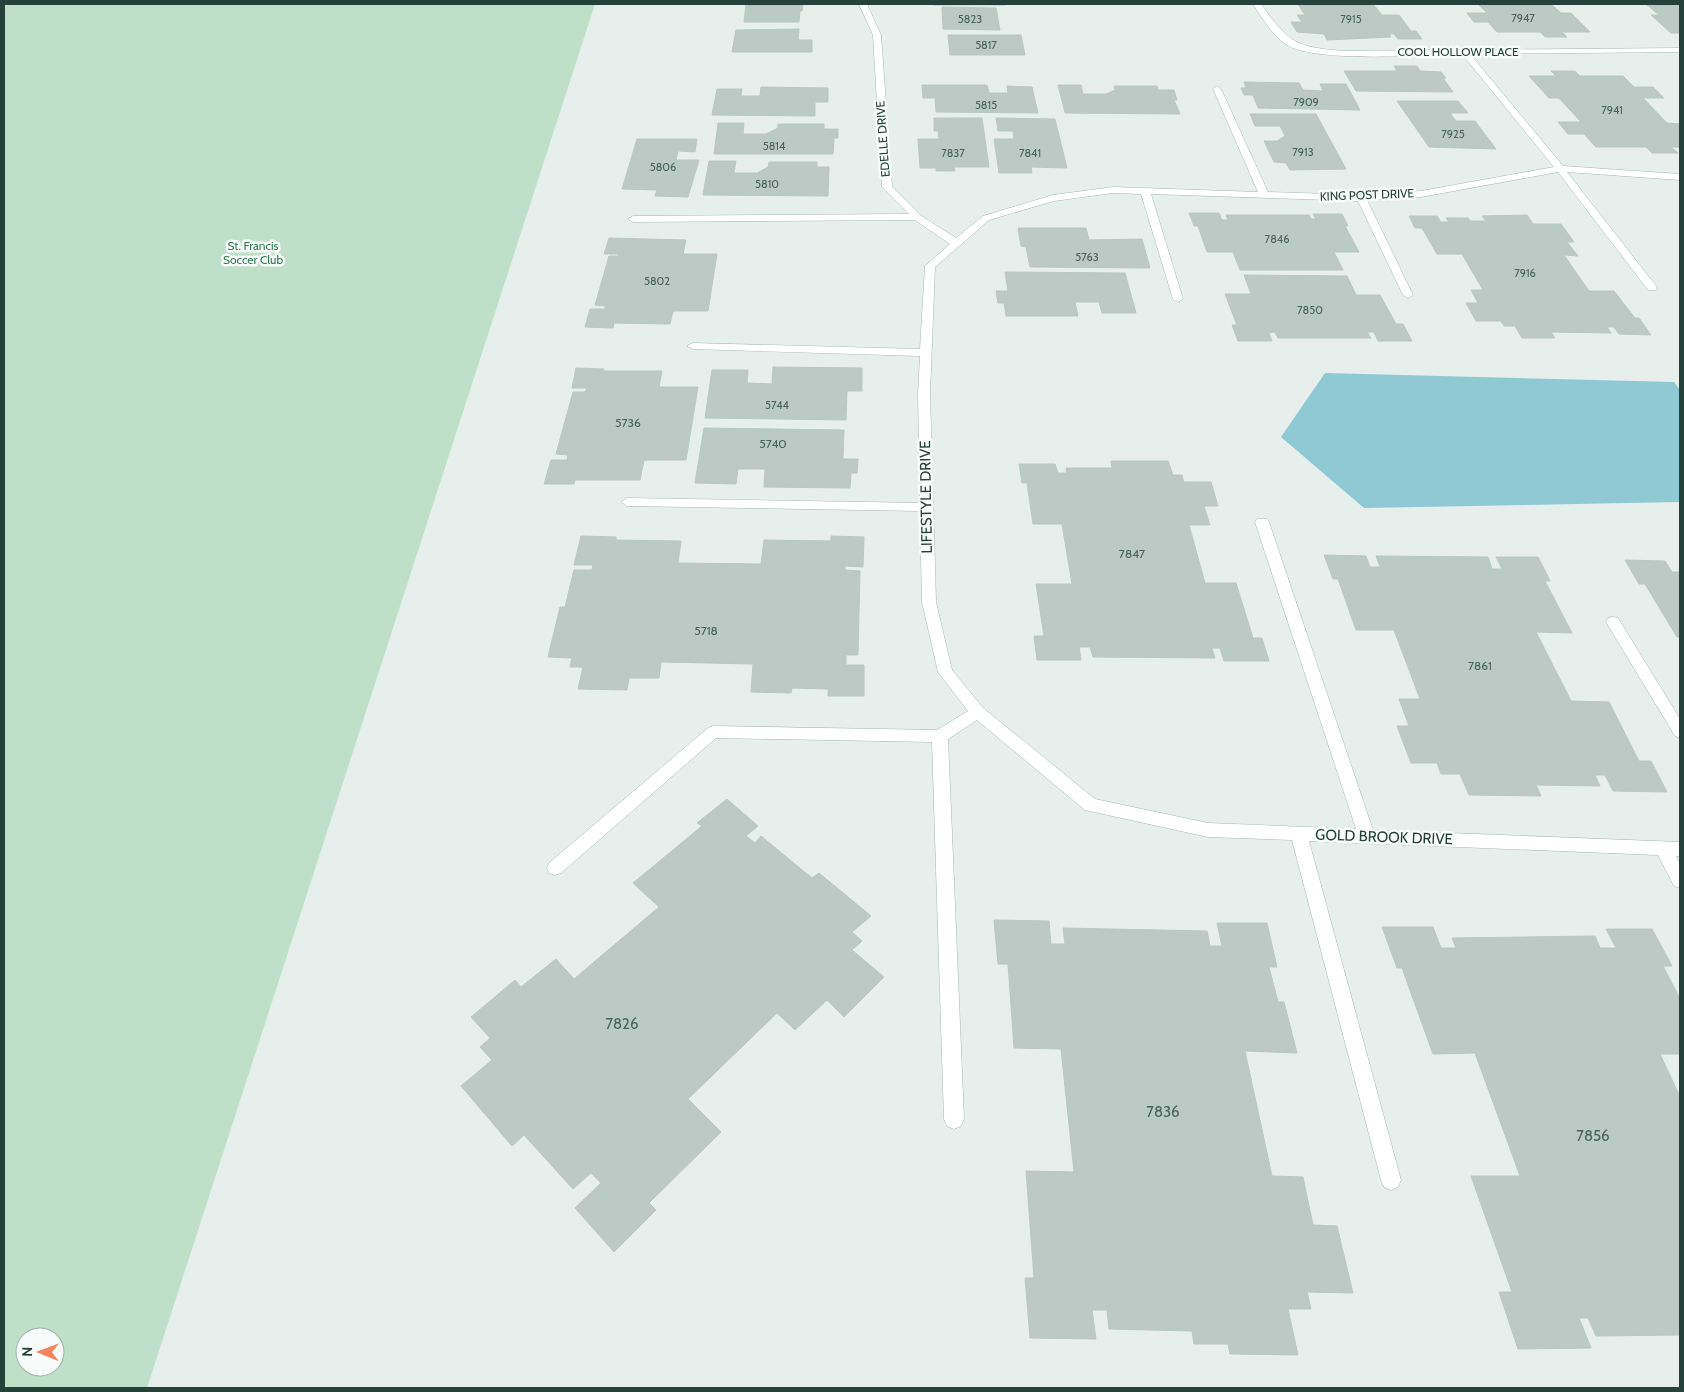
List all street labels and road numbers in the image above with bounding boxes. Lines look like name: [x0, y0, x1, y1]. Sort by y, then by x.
street label: COOL HOLLOW PLACE: [1397, 44, 1519, 59]
street label: EDELLE DRIVE: [872, 100, 893, 178]
street label: KING POST DRIVE: [1320, 185, 1415, 204]
street label: LIFESTYLE DRIVE: [916, 440, 936, 554]
street label: GOLD BROOK DRIVE: [1315, 826, 1453, 848]

